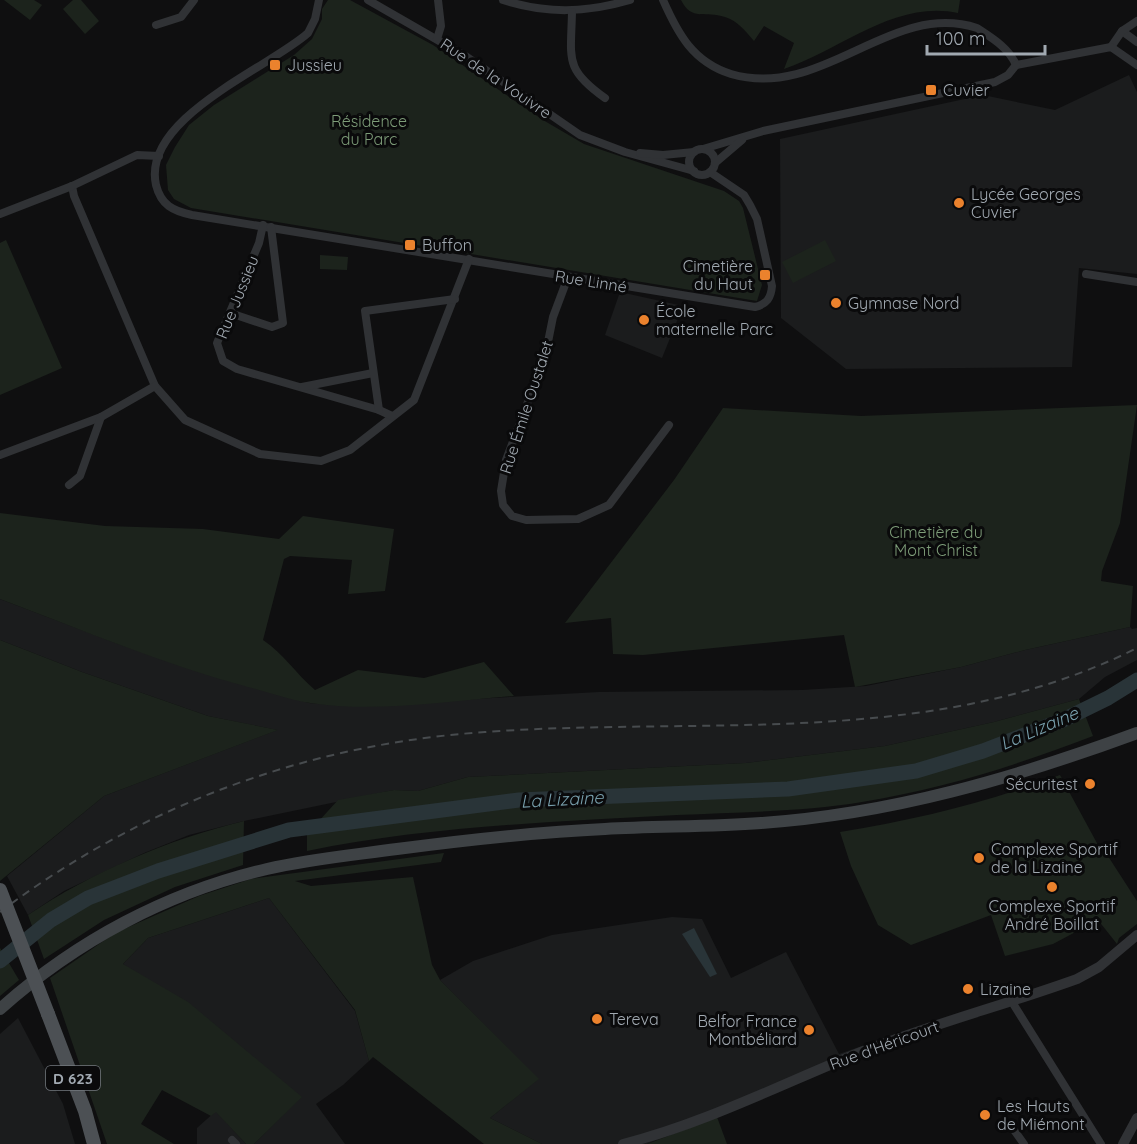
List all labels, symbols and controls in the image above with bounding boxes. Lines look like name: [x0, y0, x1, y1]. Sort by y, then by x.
scale bar: [927, 18, 1046, 56]
text: 100 m: [936, 27, 985, 50]
street label: Rue de la Vouivre: [437, 33, 555, 123]
place label: Jussieu: [287, 55, 342, 75]
marker: Jussieu: [268, 58, 282, 72]
place label: Cuvier: [943, 80, 990, 100]
marker: Cuvier: [924, 83, 938, 97]
park label: Résidence du Parc: [331, 111, 407, 149]
place label: Lycée Georges Cuvier: [971, 184, 1081, 222]
marker: Lycée Georges Cuvier: [952, 196, 966, 210]
place label: Buffon: [422, 235, 472, 255]
marker: Buffon: [403, 238, 417, 252]
street label: Rue Jussieu: [211, 253, 263, 341]
place label: Cimetière du Haut: [683, 256, 753, 294]
street label: Rue Linné: [554, 265, 628, 297]
marker: Cimetière du Haut: [758, 268, 772, 282]
place label: Gymnase Nord: [848, 293, 959, 313]
marker: Gymnase Nord: [829, 296, 843, 310]
place label: École maternelle Parc: [656, 301, 773, 339]
marker: École maternelle Parc: [637, 313, 651, 327]
street label: Rue Émile Oustalet: [495, 338, 557, 476]
park label: Cimetière du Mont Christ: [889, 522, 983, 560]
water label: La Lizaine: [996, 701, 1082, 755]
place label: Sécuritest: [1006, 774, 1078, 794]
marker: Sécuritest: [1083, 777, 1097, 791]
water label: La Lizaine: [520, 785, 605, 813]
place label: Complexe Sportif de la Lizaine: [991, 839, 1118, 877]
marker: Complexe Sportif de la Lizaine: [972, 851, 986, 865]
marker: Complexe Sportif André Boillat: [1045, 880, 1059, 894]
place label: Complexe Sportif André Boillat: [989, 896, 1116, 934]
place label: Lizaine: [980, 979, 1031, 999]
marker: Lizaine: [961, 982, 975, 996]
place label: Tereva: [609, 1009, 659, 1029]
place label: Belfor France Montbéliard: [697, 1011, 797, 1049]
marker: Tereva: [590, 1012, 604, 1026]
street label: Rue d'Héricourt: [827, 1016, 941, 1074]
marker: Belfor France Montbéliard: [802, 1023, 816, 1037]
road number: D 623: [46, 1066, 100, 1090]
place label: Les Hauts de Miémont: [997, 1096, 1085, 1134]
marker: Les Hauts de Miémont: [978, 1108, 992, 1122]

